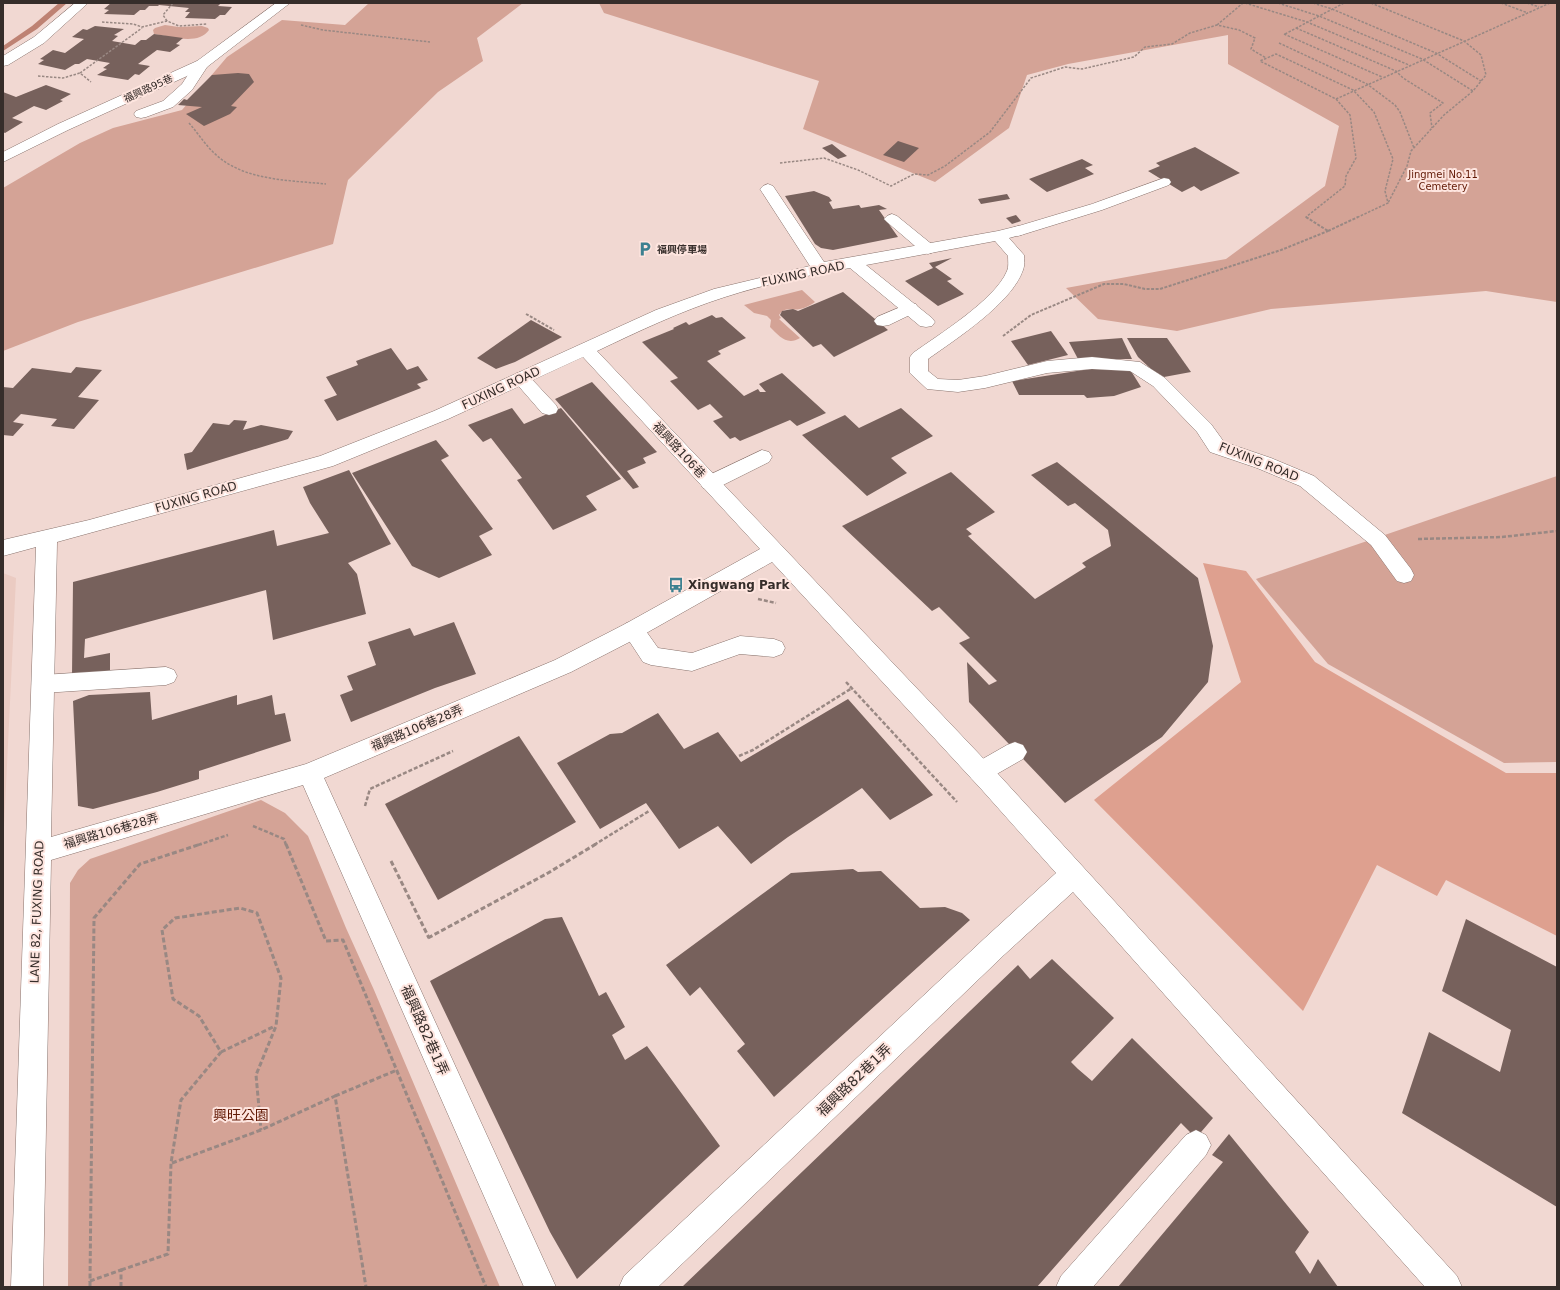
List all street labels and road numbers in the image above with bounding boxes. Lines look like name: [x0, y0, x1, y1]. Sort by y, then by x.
street label: 福興路95巷: [122, 72, 174, 105]
street label: FUXING ROAD: [760, 258, 846, 290]
street label: FUXING ROAD: [460, 364, 542, 412]
street label: 福興路106巷: [650, 419, 708, 481]
street label: FUXING ROAD: [1217, 440, 1301, 484]
street label: FUXING ROAD: [153, 479, 239, 515]
street label: 福興路106巷28弄: [369, 702, 465, 754]
street label: 福興路106巷28弄: [62, 811, 160, 851]
street label: LANE 82, FUXING ROAD: [28, 840, 46, 984]
street label: 福興路82巷1弄: [398, 983, 452, 1077]
street label: 福興路82巷1弄: [814, 1041, 894, 1119]

